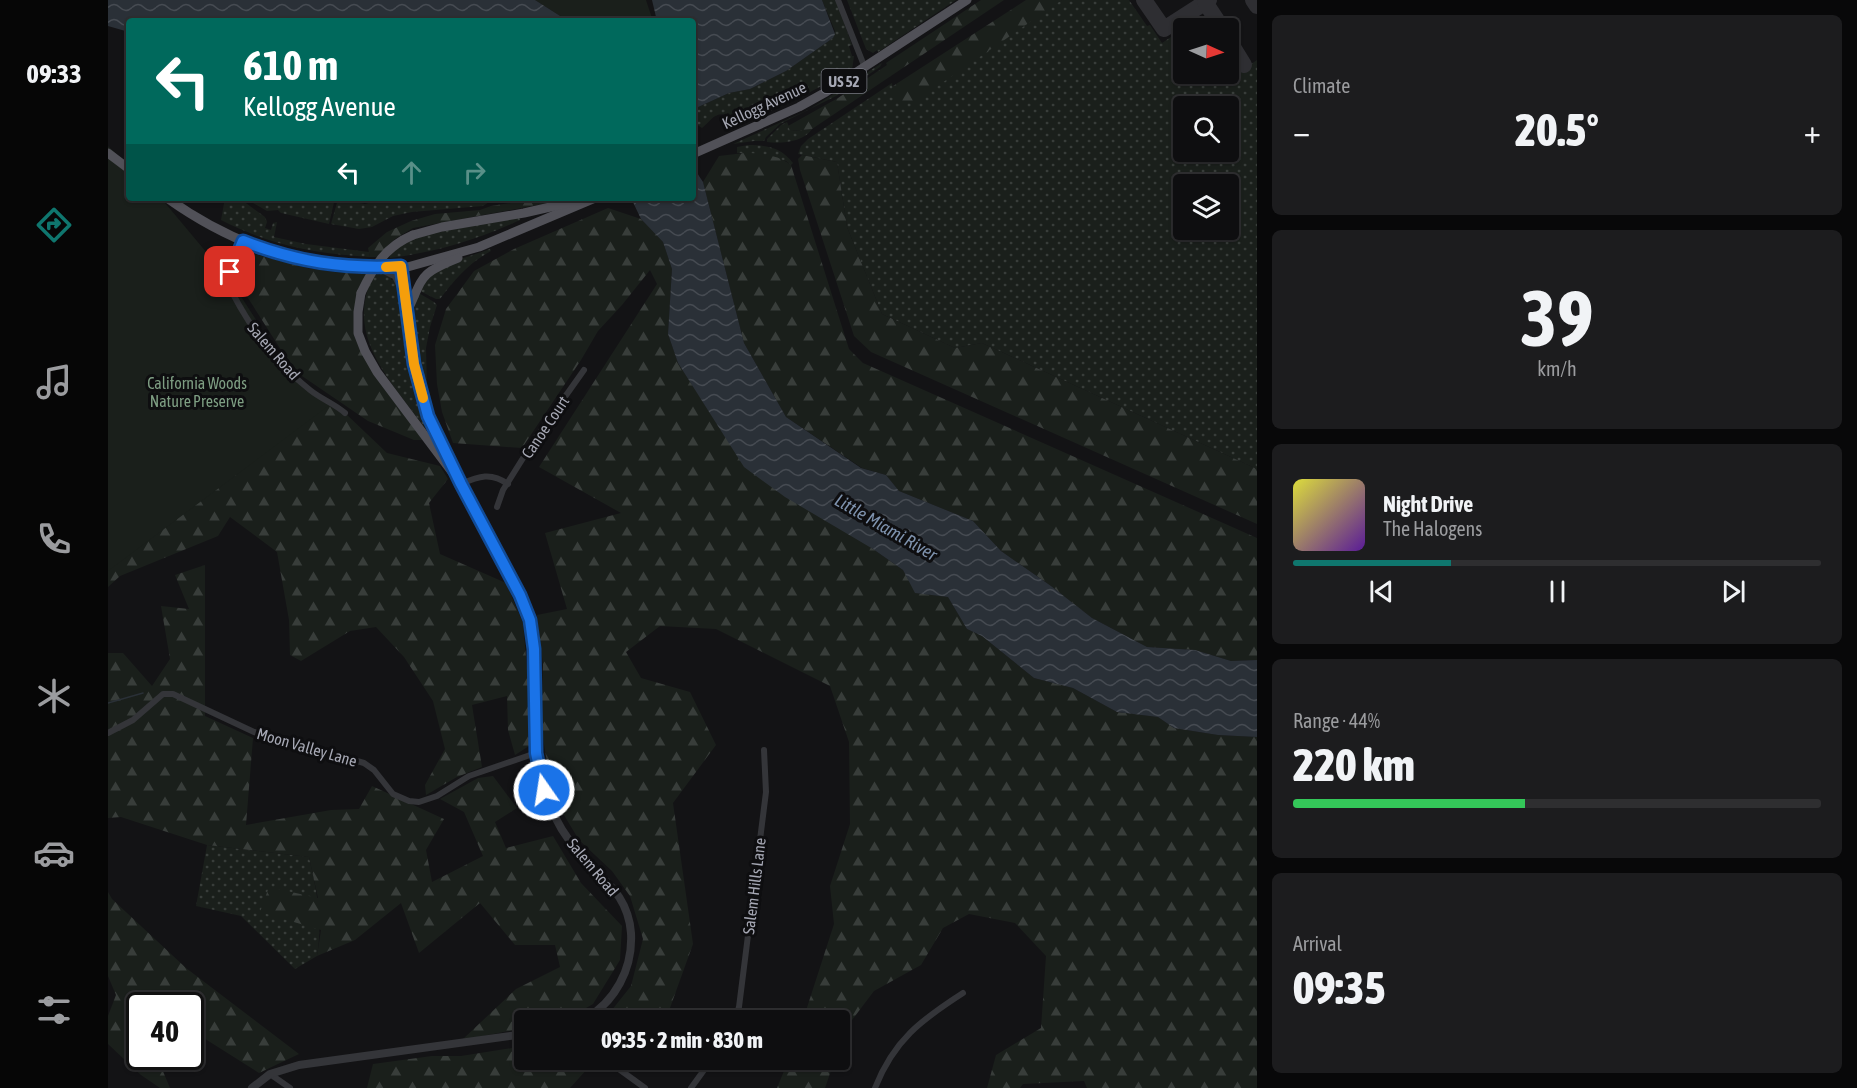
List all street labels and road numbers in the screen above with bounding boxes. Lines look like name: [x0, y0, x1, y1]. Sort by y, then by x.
road number: US 52: [822, 69, 866, 93]
street label: Kellogg Avenue: [719, 78, 809, 133]
street label: Salem Road: [244, 319, 304, 383]
street label: Canoe Court: [518, 392, 573, 461]
street label: Moon Valley Lane: [255, 724, 359, 771]
street label: Salem Road: [564, 834, 622, 900]
street label: Salem Hills Lane: [739, 837, 769, 935]

